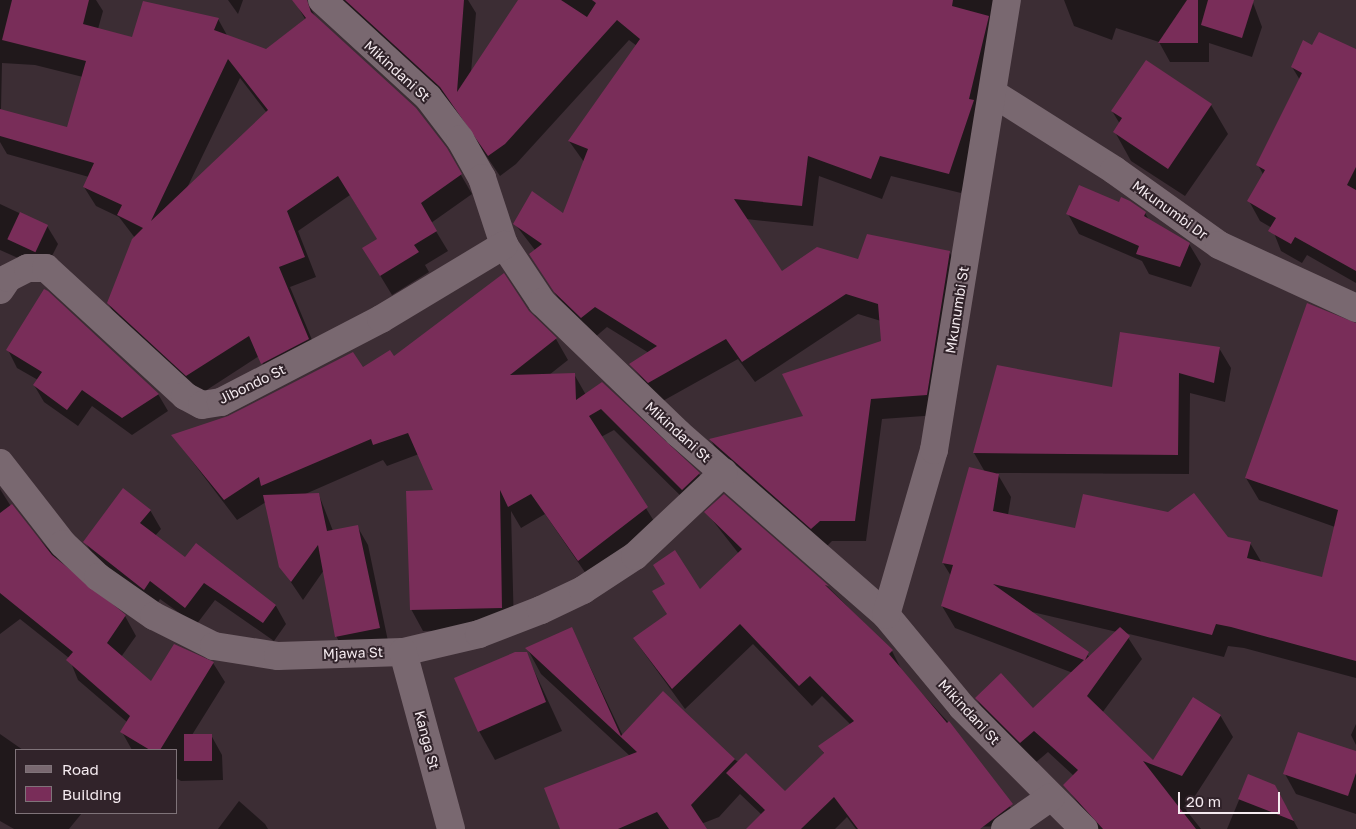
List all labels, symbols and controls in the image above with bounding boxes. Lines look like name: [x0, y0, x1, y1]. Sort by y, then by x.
street label: Mikindani St: [361, 37, 433, 105]
street label: Mkunumbi Dr: [1129, 177, 1211, 243]
street label: Mkunumbi St: [942, 265, 972, 355]
street label: Jibondo St: [216, 361, 288, 407]
street label: Mikindani St: [642, 398, 714, 466]
street label: Mjawa St: [323, 644, 383, 662]
street label: Mikindani St: [935, 676, 1003, 748]
street label: Kanga St: [411, 709, 443, 771]
legend: [15, 749, 178, 814]
text: Road: [62, 760, 99, 778]
scale bar: [1181, 782, 1284, 814]
text: Building: [62, 785, 122, 803]
text: 20 m: [1186, 792, 1221, 810]

